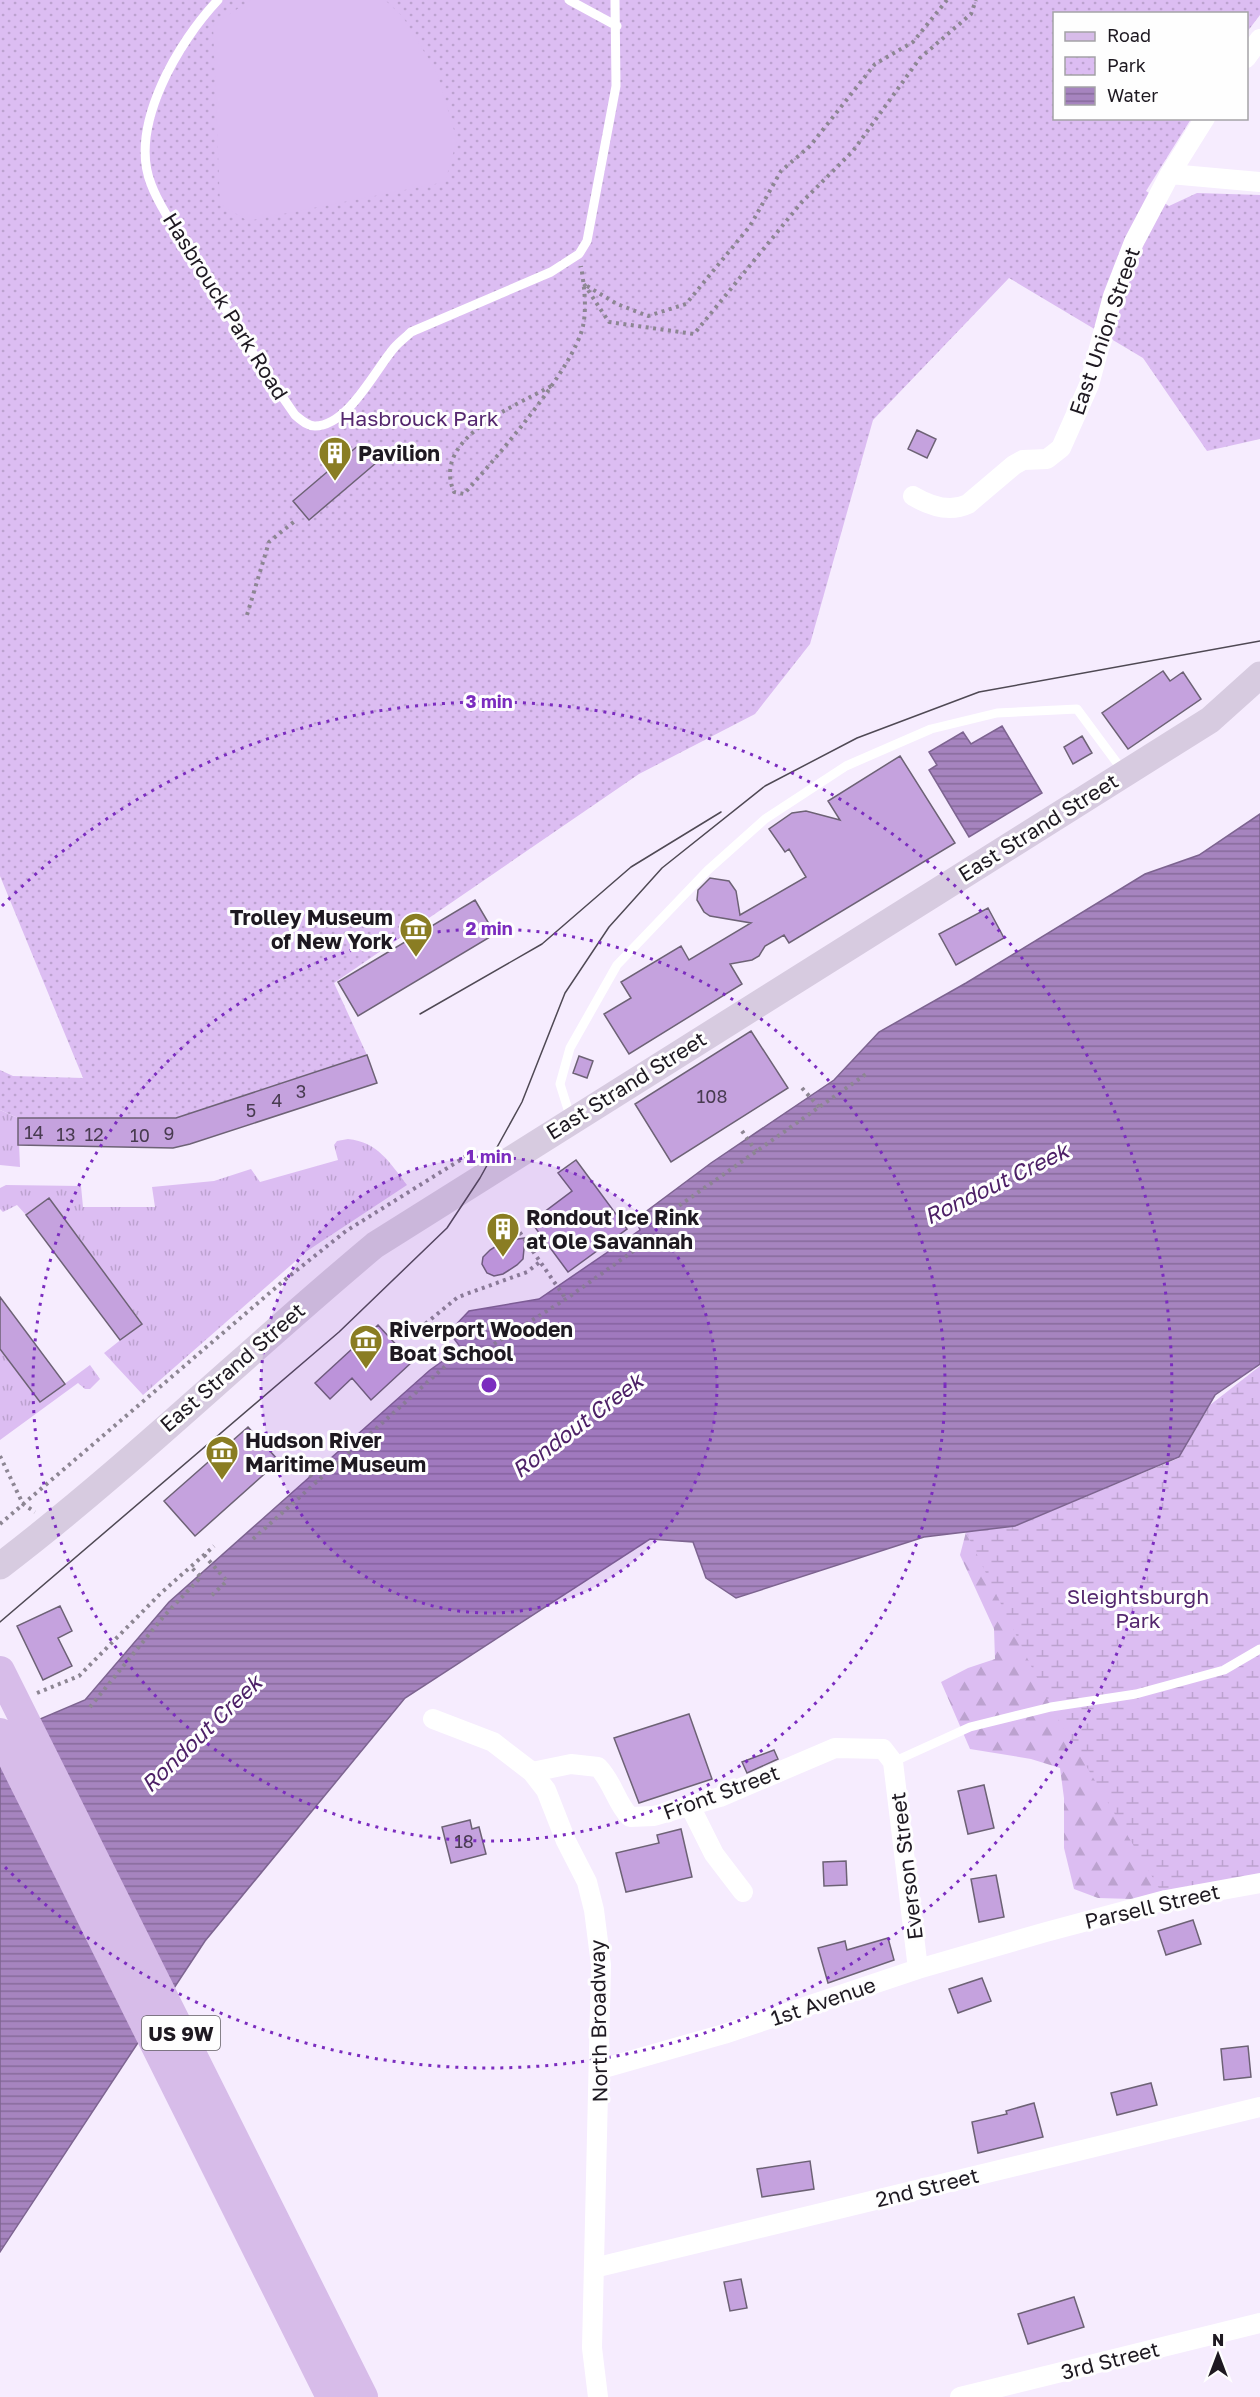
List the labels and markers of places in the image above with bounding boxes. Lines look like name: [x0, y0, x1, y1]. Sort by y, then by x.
building icon: Pavilion: [317, 435, 353, 482]
place label: Pavilion: [358, 440, 440, 466]
place label: Trolley Museum of New York: [230, 904, 393, 954]
museum icon: Trolley Museum of New York: [398, 911, 434, 958]
place label: Rondout Ice Rink at Ole Savannah: [526, 1204, 699, 1254]
building icon: Rondout Ice Rink at Ole Savannah: [485, 1211, 521, 1258]
place label: Riverport Wooden Boat School: [389, 1316, 573, 1366]
museum icon: Riverport Wooden Boat School: [348, 1323, 384, 1370]
centre of rings: [479, 1375, 499, 1395]
place label: Hudson River Maritime Museum: [245, 1427, 426, 1477]
museum icon: Hudson River Maritime Museum: [204, 1434, 240, 1481]

